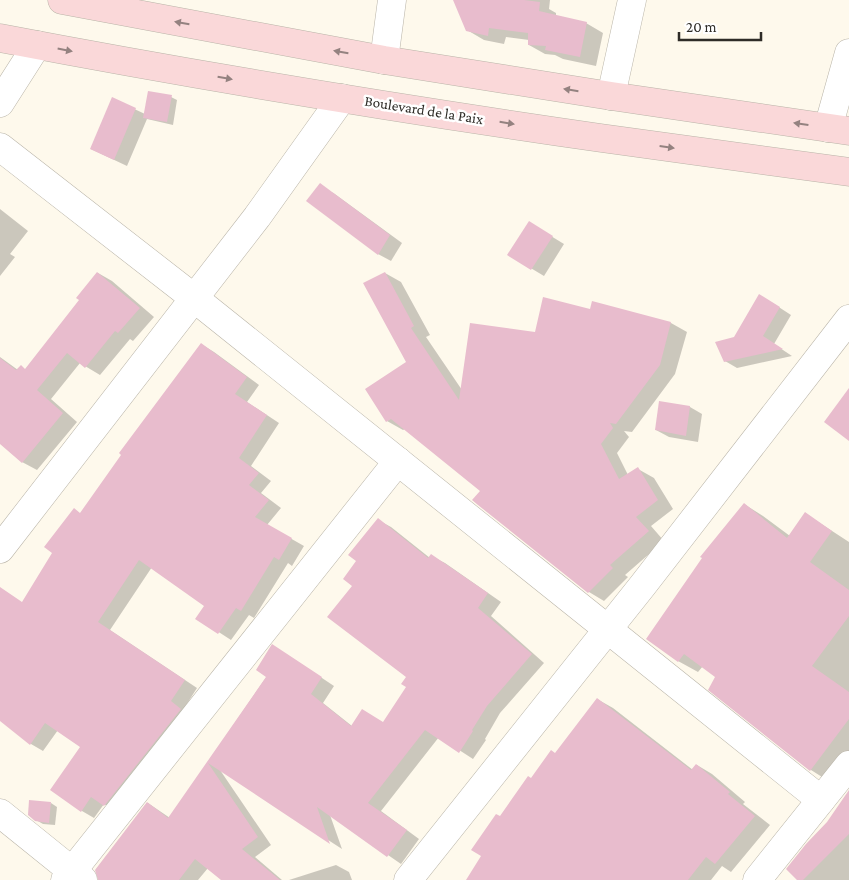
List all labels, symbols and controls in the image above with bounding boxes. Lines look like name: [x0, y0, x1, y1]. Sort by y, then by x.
scale bar: [679, 10, 762, 42]
one-way arrow: [173, 18, 189, 26]
text: 20 m: [686, 19, 717, 35]
one-way arrow: [57, 47, 73, 55]
one-way arrow: [333, 47, 349, 55]
one-way arrow: [218, 75, 234, 83]
one-way arrow: [562, 85, 578, 93]
street label: Boulevard de la Paix: [364, 93, 484, 127]
one-way arrow: [499, 120, 515, 128]
one-way arrow: [792, 120, 808, 128]
one-way arrow: [660, 143, 676, 151]

